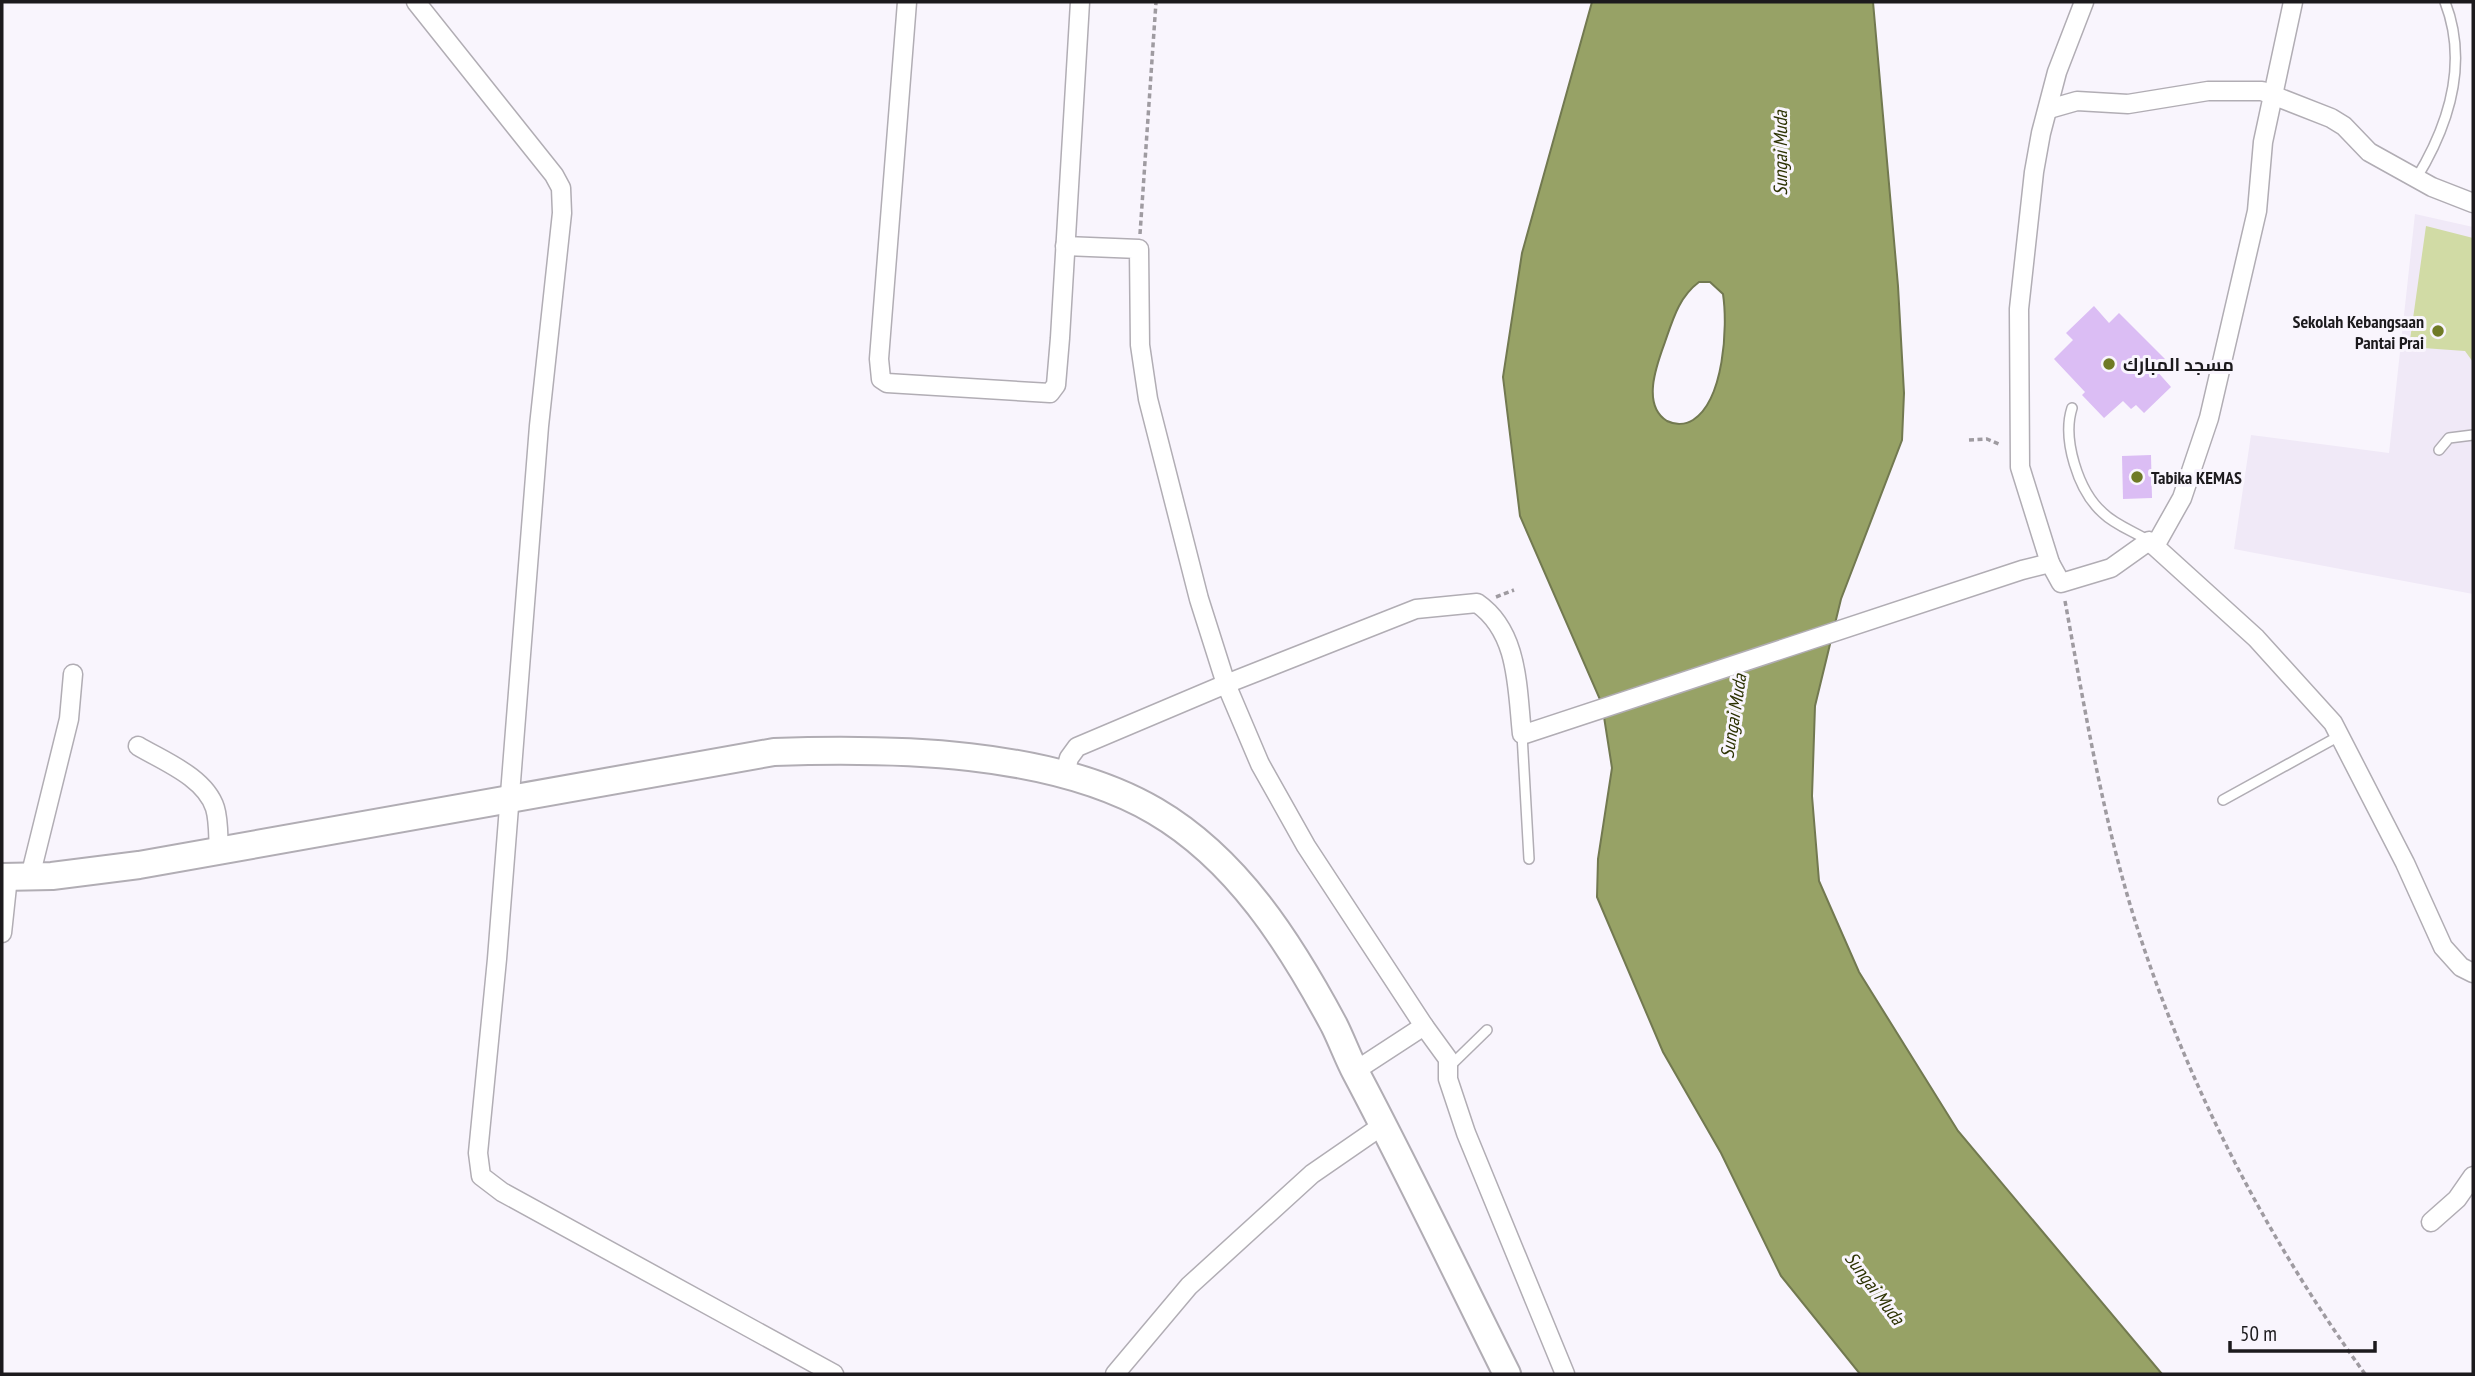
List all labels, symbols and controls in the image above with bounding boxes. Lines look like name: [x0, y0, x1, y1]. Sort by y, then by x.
water label: Sungai Muda: [1768, 109, 1792, 195]
place label: Sekolah Kebangsaan Pantai Prai: [2293, 310, 2424, 354]
marker: Sekolah Kebangsaan Pantai Prai: [2430, 323, 2446, 339]
place label: مسجد المبارك: [2123, 353, 2234, 376]
marker: مسجد المبارك: [2101, 356, 2117, 372]
place label: Tabika KEMAS: [2151, 466, 2242, 489]
marker: Tabika KEMAS: [2129, 469, 2145, 485]
water label: Sungai Muda: [1715, 671, 1752, 760]
water label: Sungai Muda: [1840, 1247, 1911, 1330]
scale bar: [2230, 1310, 2375, 1354]
text: 50 m: [2240, 1320, 2277, 1347]

